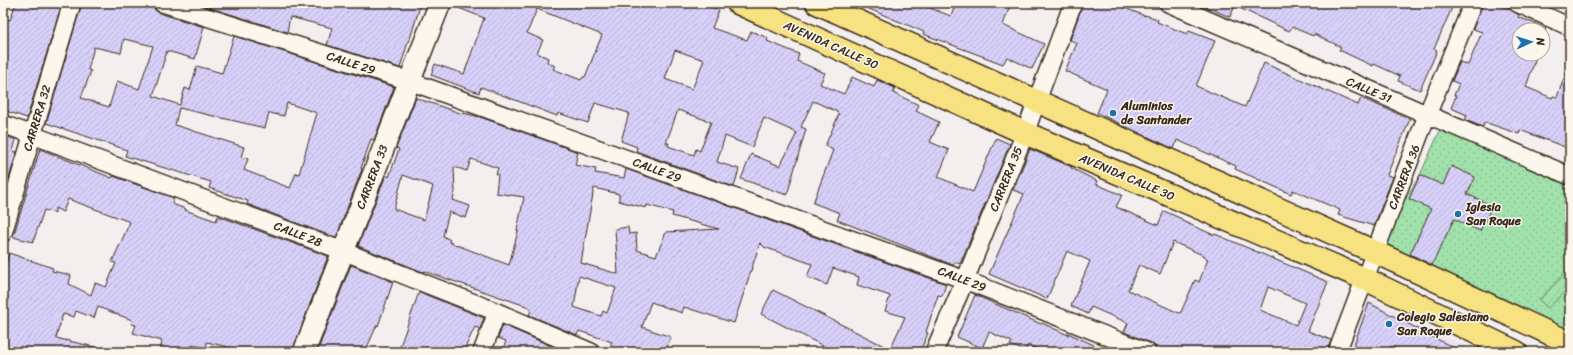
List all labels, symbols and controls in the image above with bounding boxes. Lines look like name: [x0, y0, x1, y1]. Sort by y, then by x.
street label: AVENIDA CALLE 30: [779, 14, 883, 76]
north arrow: [1511, 22, 1551, 62]
text: N: [1531, 36, 1550, 46]
street label: CALLE 29: [324, 45, 378, 81]
street label: CALLE 31: [1343, 71, 1395, 109]
street label: CARRERA 32: [17, 82, 58, 154]
place label: Aluminios de Santander: [1120, 95, 1192, 131]
marker: Aluminios de Santander: [1108, 108, 1118, 118]
street label: CARRERA 33: [350, 141, 395, 213]
street label: CARRERA 36: [1382, 141, 1427, 213]
street label: CARRERA 35: [983, 143, 1029, 215]
street label: AVENIDA CALLE 30: [1075, 146, 1179, 207]
street label: CALLE 29: [629, 151, 685, 189]
place label: Iglesia San Roque: [1465, 196, 1522, 232]
marker: Iglesia San Roque: [1453, 209, 1463, 219]
street label: CALLE 28: [271, 215, 325, 253]
street label: CALLE 29: [934, 260, 990, 298]
place label: Colegio Salesiano San Roque: [1396, 306, 1489, 342]
marker: Colegio Salesiano San Roque: [1384, 319, 1394, 329]

